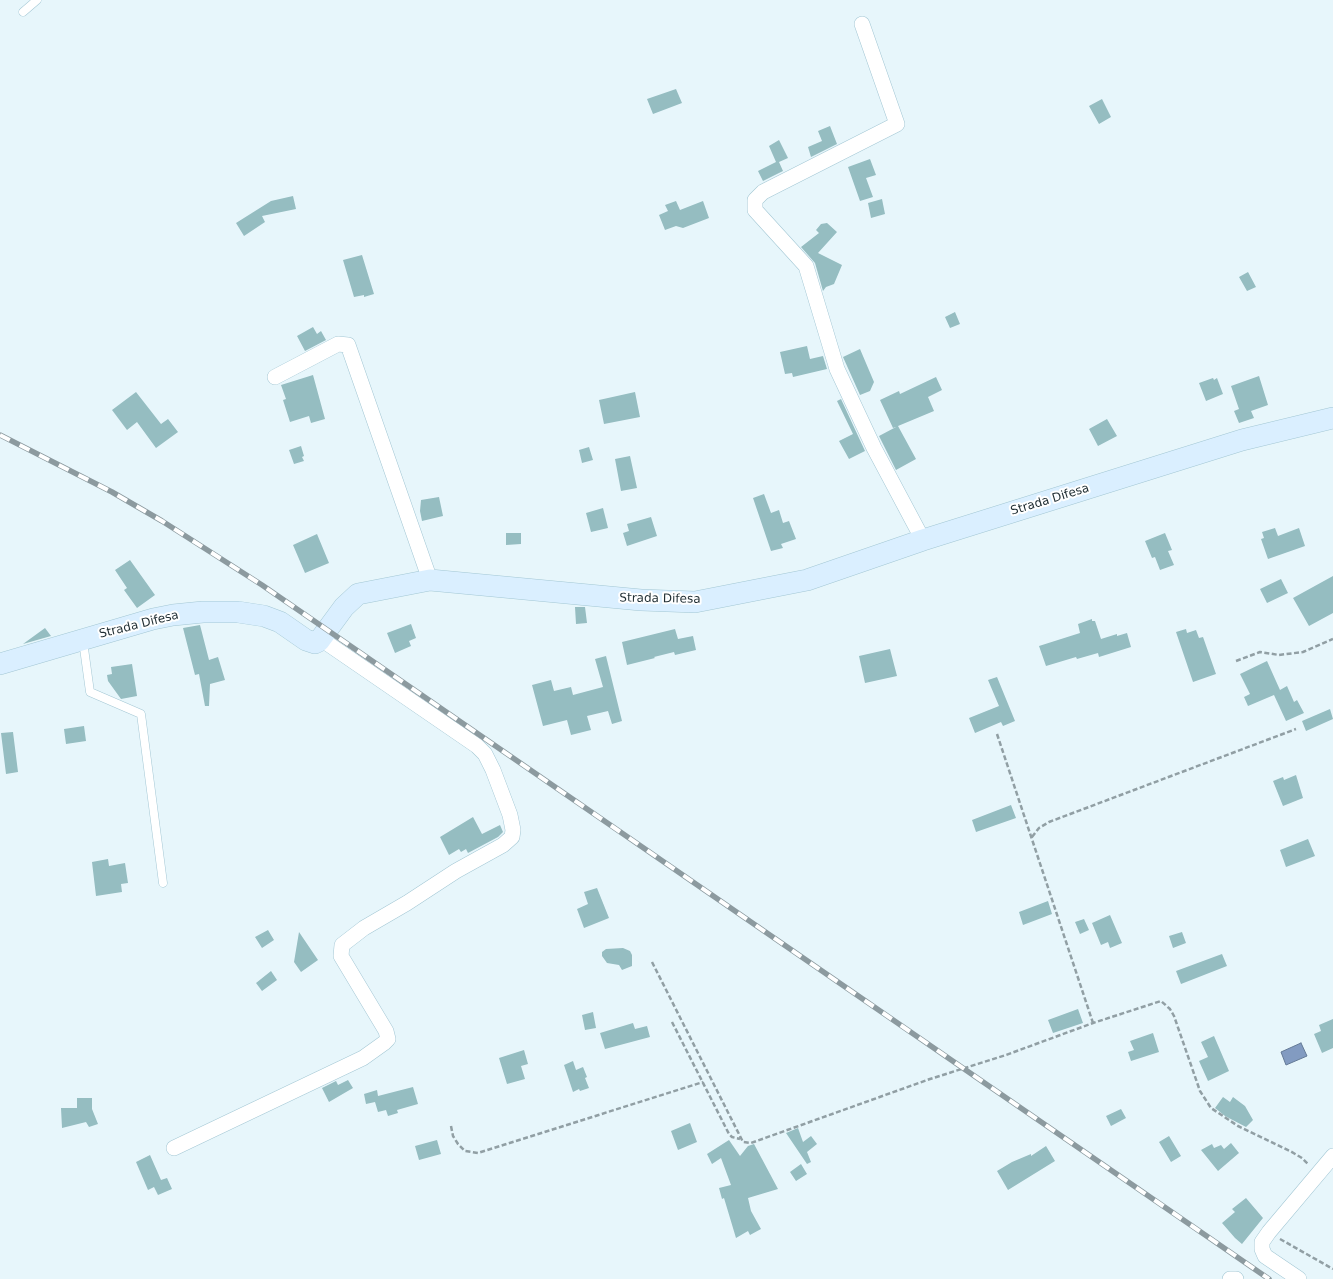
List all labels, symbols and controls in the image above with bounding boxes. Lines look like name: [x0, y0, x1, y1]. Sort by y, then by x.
street label: Strada Difesa: [1009, 481, 1091, 519]
street label: Strada Difesa: [619, 591, 701, 607]
street label: Strada Difesa: [98, 608, 180, 642]

